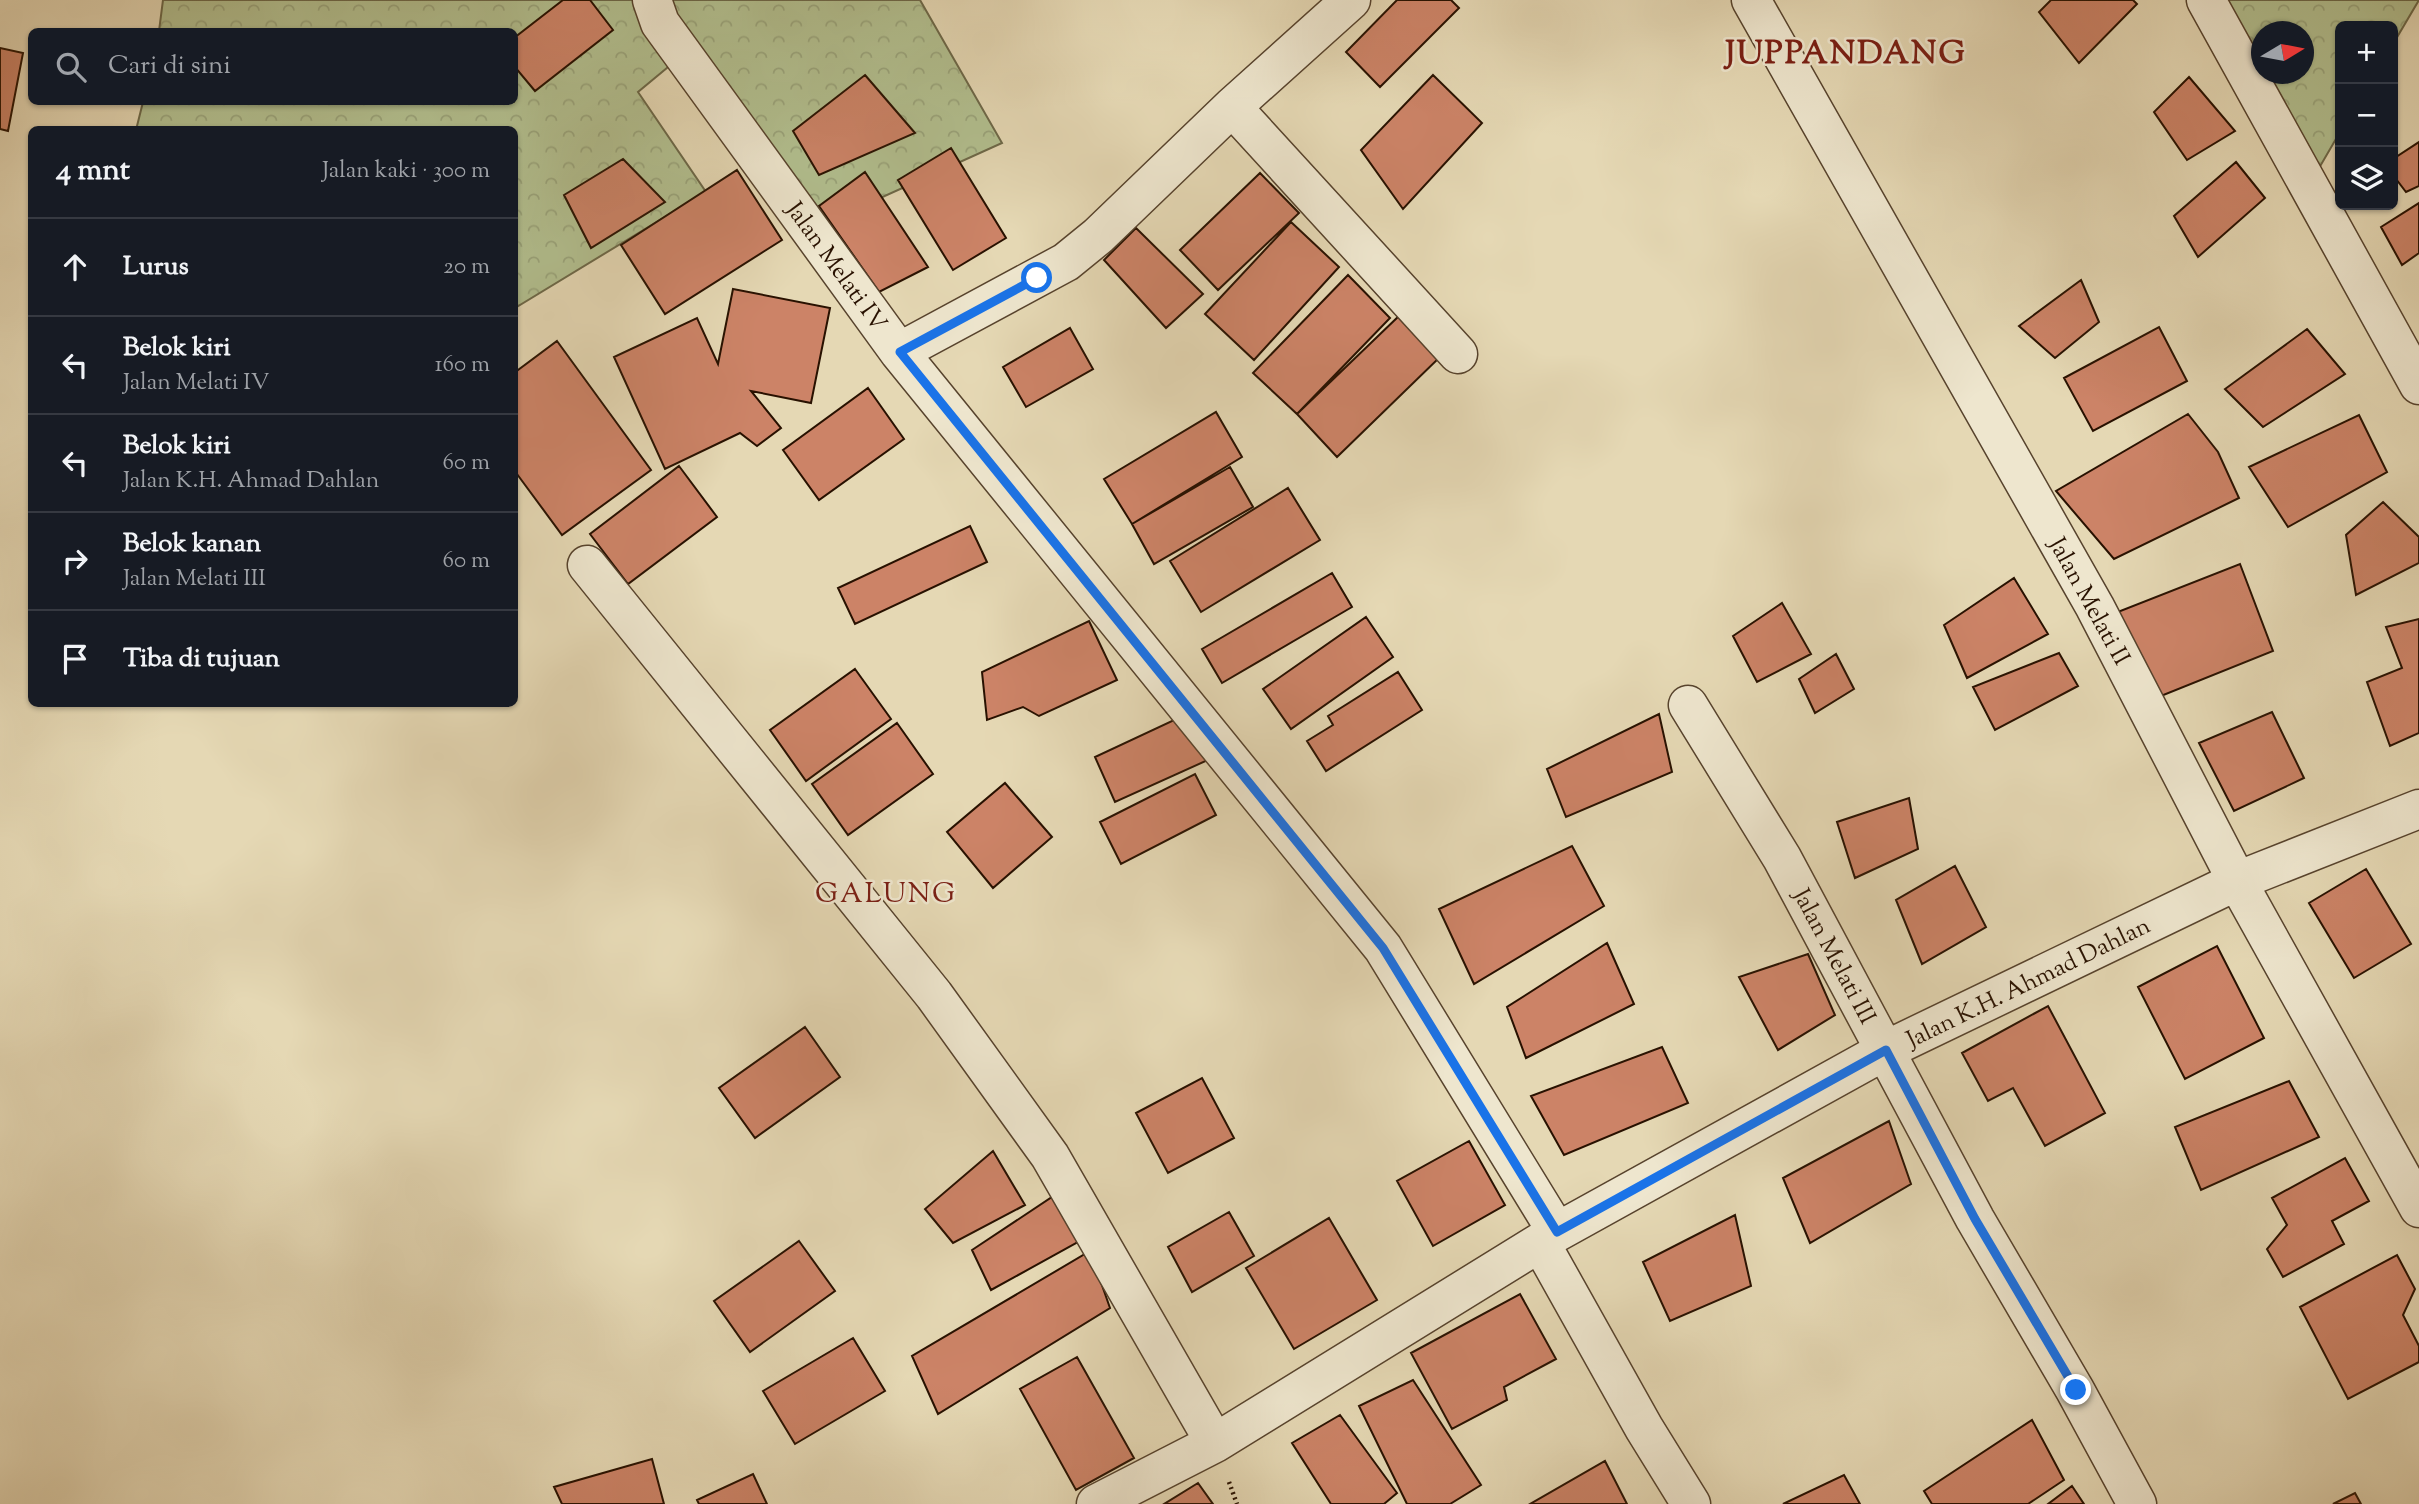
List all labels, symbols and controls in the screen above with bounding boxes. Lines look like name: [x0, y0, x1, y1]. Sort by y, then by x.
north arrow: [2251, 21, 2314, 84]
map controls: [2335, 21, 2398, 210]
button: +: [2335, 21, 2398, 84]
search box: [28, 28, 518, 105]
district label: JUPPANDANG: [1723, 32, 1967, 78]
icon: search: [52, 48, 90, 86]
text: Cari di sini: [108, 48, 231, 85]
button: −: [2335, 84, 2398, 147]
button: layers: [2335, 147, 2398, 210]
text: 4 mnt: [56, 150, 130, 193]
text: Jalan kaki · 300 m: [322, 155, 490, 188]
street label: Jalan Melati IV: [776, 194, 894, 339]
icon: ahead: [56, 248, 94, 286]
text: Lurus: [123, 249, 189, 286]
text: 20 m: [443, 251, 490, 284]
route start: [1021, 262, 1052, 293]
text: Belok kiri: [123, 330, 231, 367]
icon: left: [56, 346, 94, 384]
text: 160 m: [435, 349, 490, 382]
text: Jalan Melati IV: [123, 367, 269, 400]
text: Belok kiri: [123, 428, 231, 465]
icon: left: [56, 444, 94, 482]
text: 60 m: [442, 447, 490, 480]
text: Jalan K.H. Ahmad Dahlan: [123, 465, 379, 498]
text: Belok kanan: [123, 526, 261, 563]
street label: Jalan Melati II: [2038, 530, 2137, 672]
icon: right: [56, 542, 94, 580]
text: 60 m: [442, 545, 490, 578]
text: Jalan Melati III: [123, 563, 266, 596]
icon: arrive: [56, 640, 94, 678]
text: Tiba di tujuan: [123, 641, 280, 678]
district label: GALUNG: [815, 875, 957, 915]
street label: Jalan Melati III: [1782, 881, 1883, 1031]
street label: Jalan K.H. Ahmad Dahlan: [1899, 910, 2157, 1059]
route end: [2060, 1374, 2091, 1405]

